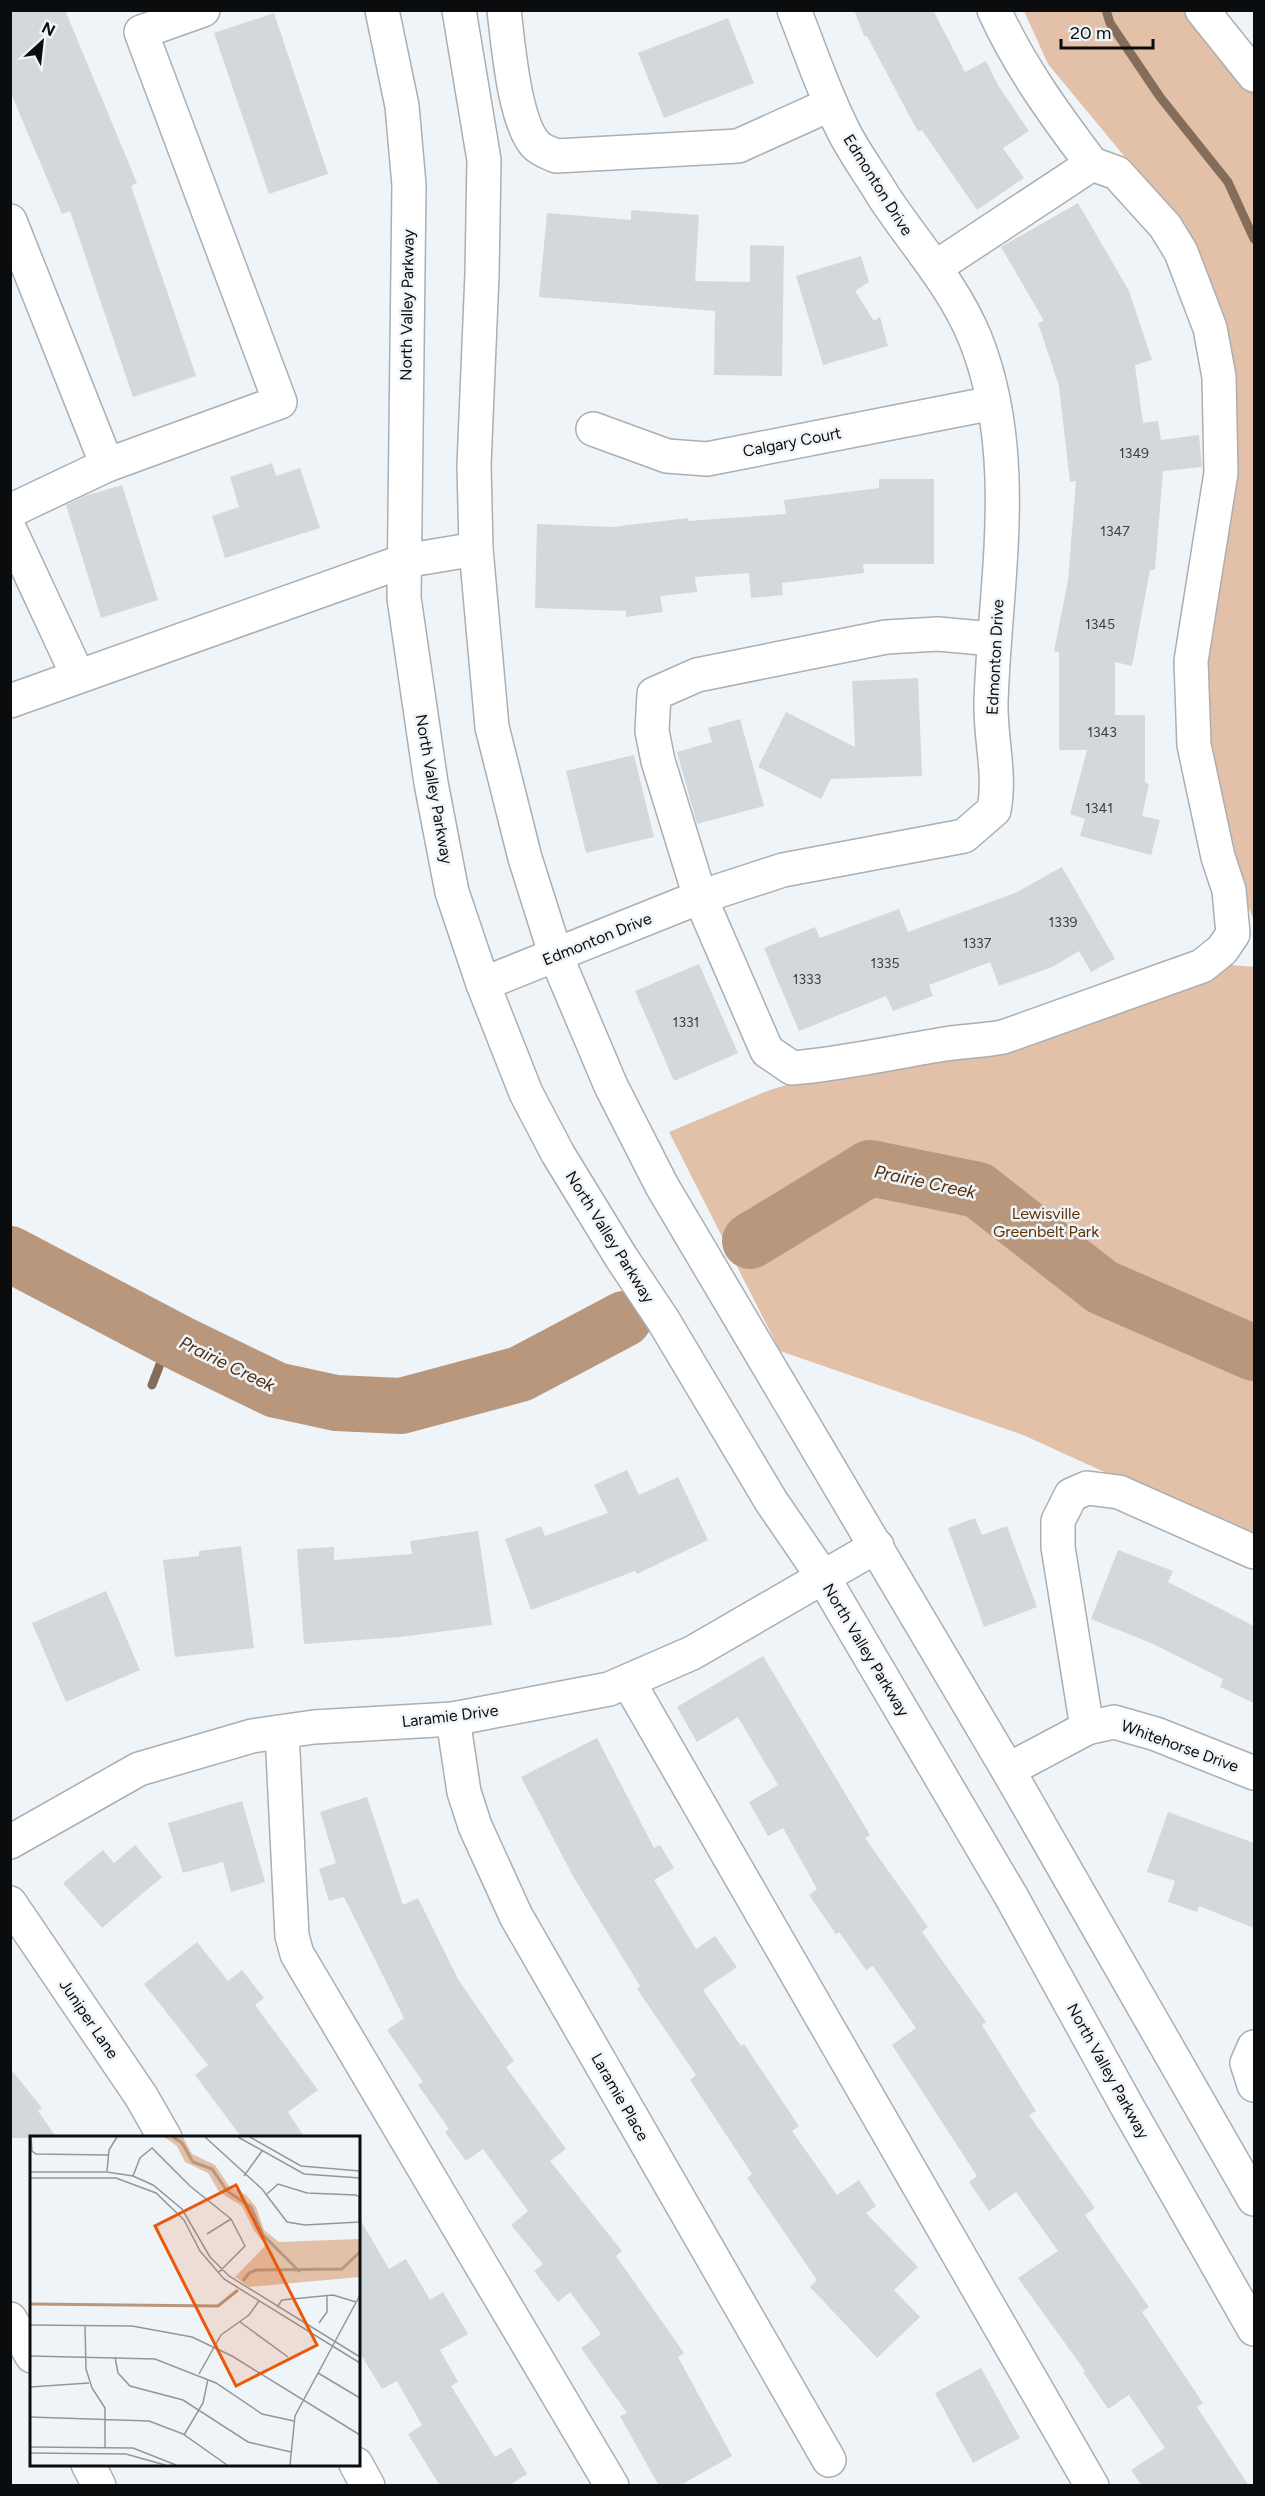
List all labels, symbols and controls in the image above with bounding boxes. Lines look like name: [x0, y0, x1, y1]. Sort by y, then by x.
north arrow: [12, 12, 72, 72]
scale bar: [1061, 12, 1152, 50]
text: N: [39, 18, 58, 40]
text: 20 m: [1070, 22, 1111, 44]
street label: Edmonton Drive: [839, 131, 917, 239]
street label: North Valley Parkway: [396, 228, 418, 381]
street label: Calgary Court: [741, 423, 843, 461]
house number: 1349: [1119, 445, 1149, 462]
house number: 1347: [1100, 523, 1130, 540]
street label: Edmonton Drive: [982, 598, 1008, 715]
house number: 1345: [1085, 616, 1115, 633]
street label: North Valley Parkway: [411, 713, 457, 866]
house number: 1343: [1087, 724, 1117, 741]
house number: 1341: [1085, 800, 1113, 817]
street label: Edmonton Drive: [540, 908, 655, 970]
house number: 1339: [1049, 914, 1078, 931]
house number: 1337: [963, 935, 992, 952]
house number: 1335: [870, 955, 900, 972]
house number: 1333: [793, 971, 821, 988]
house number: 1331: [673, 1014, 699, 1031]
water label: Prairie Creek: [872, 1160, 979, 1204]
street label: North Valley Parkway: [562, 1168, 659, 1307]
park label: Lewisville Greenbelt Park: [993, 1204, 1099, 1241]
water label: Prairie Creek: [176, 1331, 279, 1397]
street label: North Valley Parkway: [819, 1580, 914, 1720]
street label: Laramie Drive: [401, 1701, 500, 1731]
street label: Whitehorse Drive: [1119, 1716, 1242, 1776]
street label: Juniper Lane: [56, 1976, 123, 2062]
street label: North Valley Parkway: [1063, 2000, 1153, 2142]
street label: Laramie Place: [587, 2050, 653, 2145]
inset map: [30, 2136, 360, 2466]

